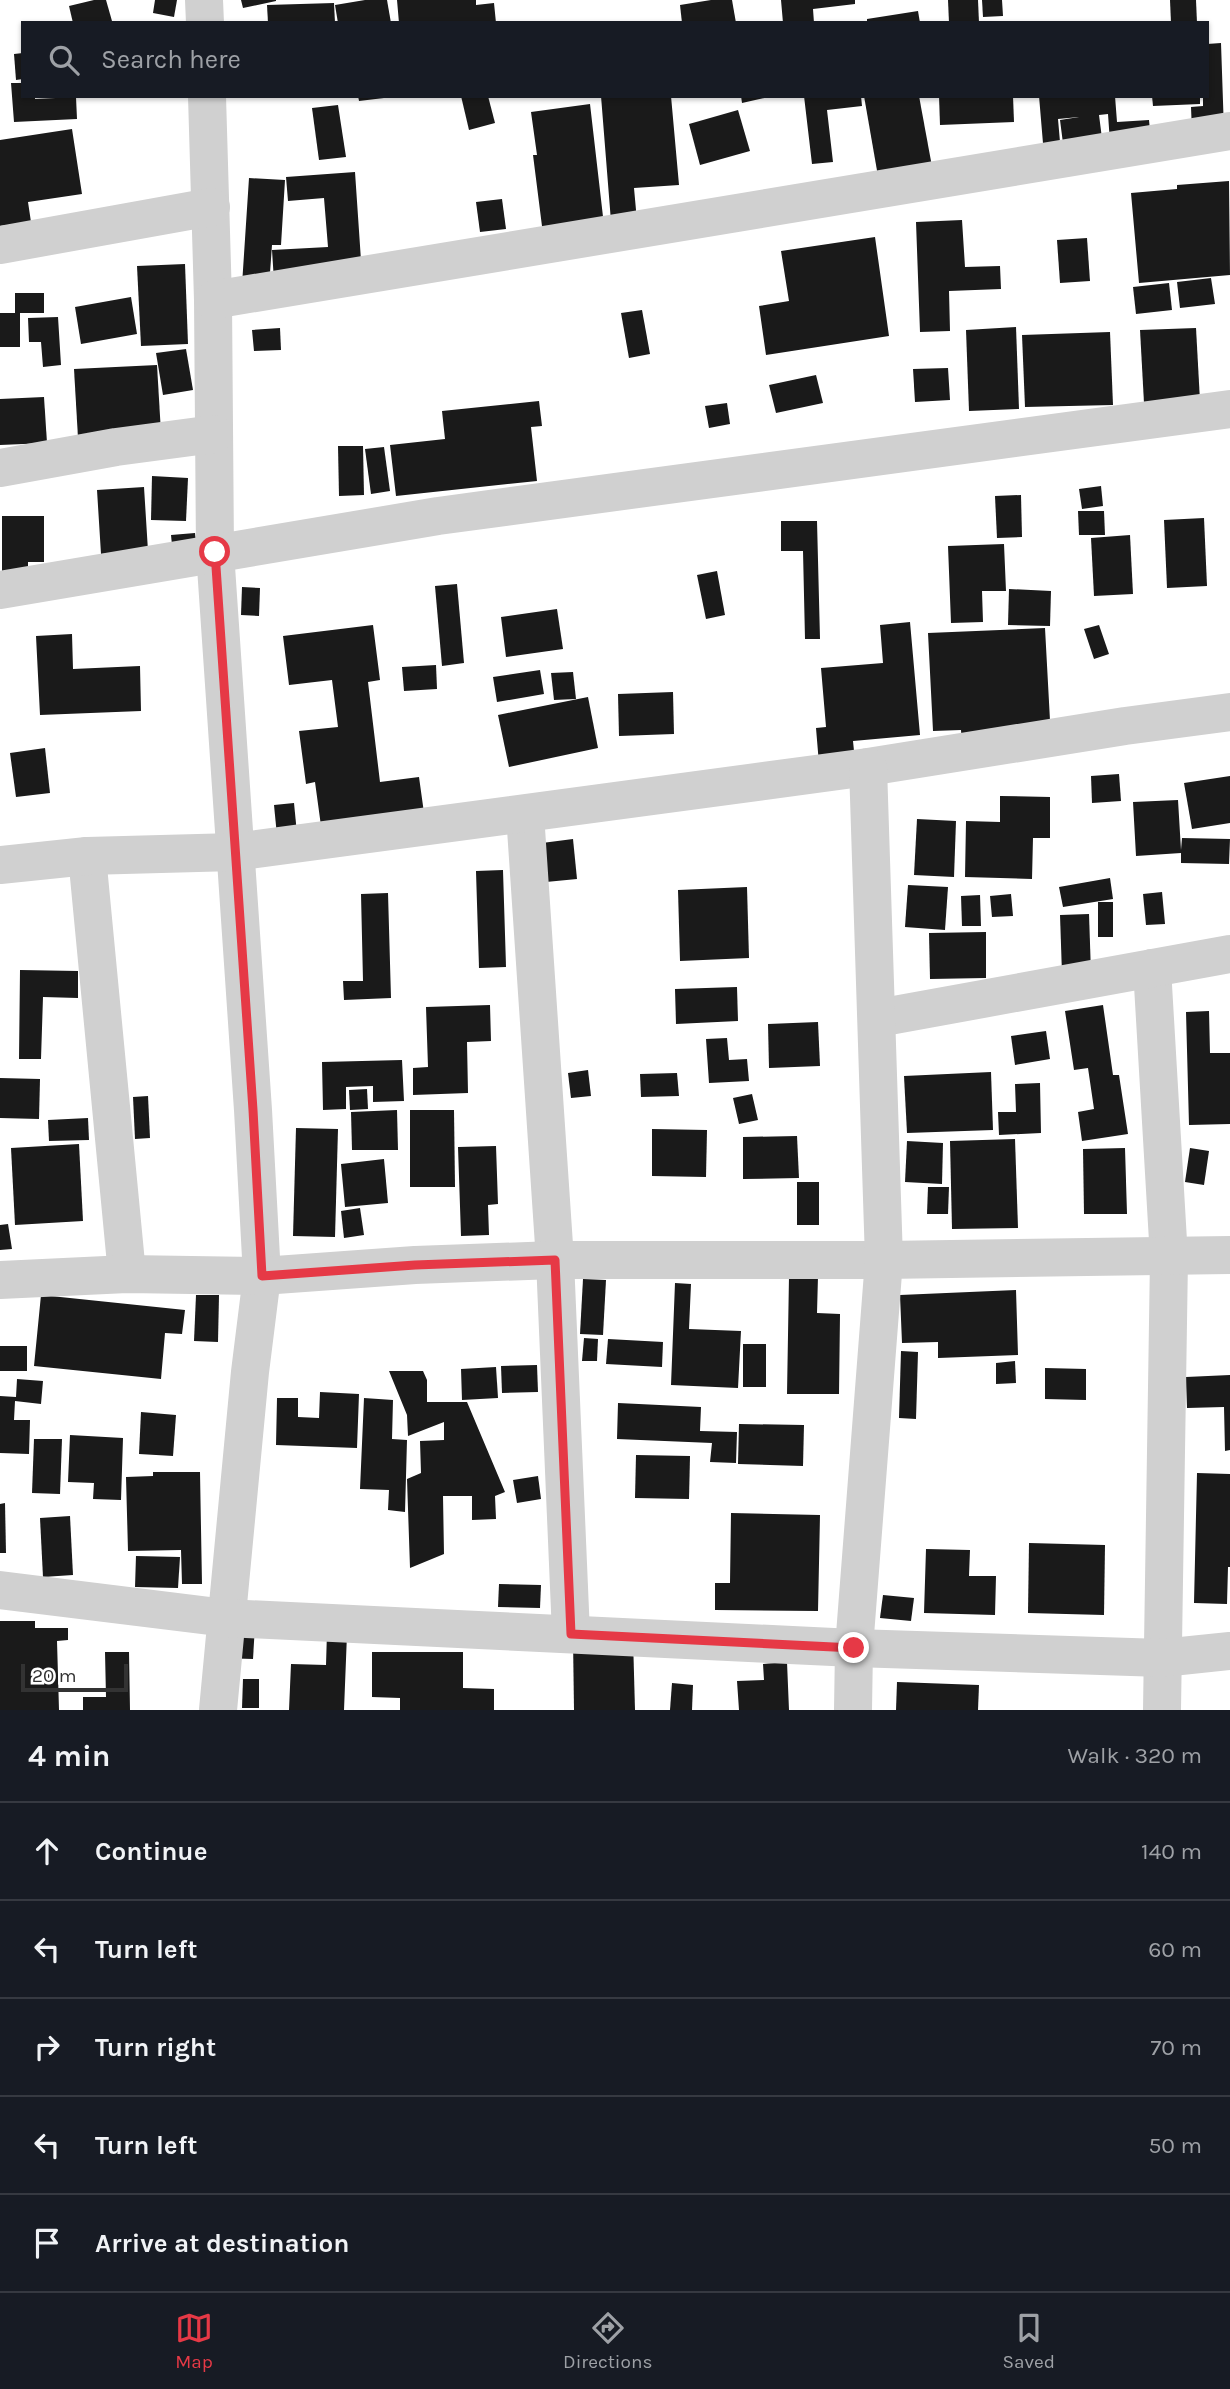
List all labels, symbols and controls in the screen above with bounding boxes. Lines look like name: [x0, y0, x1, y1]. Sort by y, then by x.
search box: [21, 21, 1209, 98]
icon: search: [45, 41, 83, 79]
text: Search here: [101, 44, 241, 75]
route start: [199, 536, 230, 567]
route end: [838, 1632, 869, 1663]
scale bar: [21, 1661, 128, 1693]
text: 20 m: [32, 1665, 77, 1687]
text: 4 min: [28, 1738, 110, 1774]
text: Walk · 320 m: [1068, 1742, 1202, 1769]
icon: ahead: [28, 1832, 66, 1870]
text: Continue: [95, 1836, 207, 1867]
text: 140 m: [1141, 1838, 1202, 1865]
icon: left: [28, 1930, 66, 1968]
text: Turn left: [95, 1934, 197, 1965]
text: 60 m: [1148, 1936, 1202, 1963]
icon: right: [28, 2028, 66, 2066]
text: Turn right: [95, 2032, 216, 2063]
text: 70 m: [1151, 2034, 1202, 2061]
icon: left: [28, 2126, 66, 2164]
text: Turn left: [95, 2130, 197, 2161]
text: 50 m: [1148, 2132, 1202, 2159]
icon: arrive: [28, 2224, 66, 2262]
text: Arrive at destination: [95, 2228, 349, 2259]
tab: Map: [175, 2309, 213, 2373]
tab: Directions: [563, 2309, 652, 2373]
tab: Saved: [1002, 2309, 1055, 2373]

